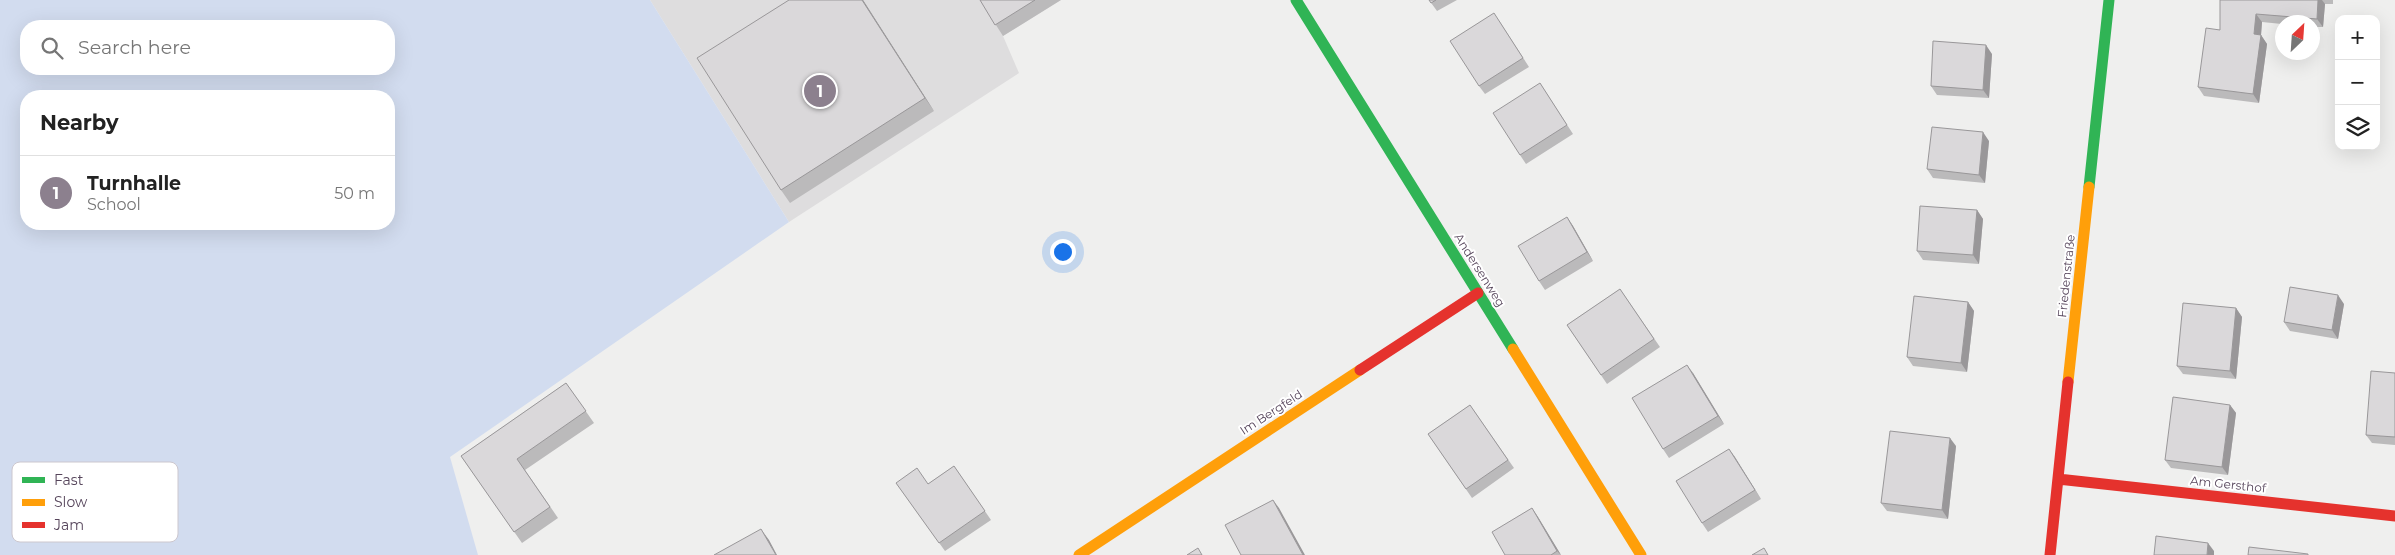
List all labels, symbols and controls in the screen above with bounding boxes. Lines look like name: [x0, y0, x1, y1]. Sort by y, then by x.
north arrow: [2275, 15, 2320, 60]
map controls: [2335, 15, 2380, 150]
button: +: [2335, 15, 2380, 60]
search box: [20, 20, 395, 75]
icon: search: [38, 34, 66, 62]
text: Search here: [78, 36, 191, 59]
button: −: [2335, 60, 2380, 105]
pin: 1: [804, 72, 836, 110]
button: layers: [2335, 105, 2380, 150]
text: Nearby: [40, 110, 119, 135]
text: Turnhalle: [87, 172, 181, 195]
text: 1: [53, 184, 59, 203]
text: 50 m: [334, 184, 375, 203]
text: School: [87, 195, 141, 214]
street label: Andersenweg: [1451, 230, 1509, 310]
street label: Friedenstraße: [2054, 234, 2078, 318]
your location: [1050, 239, 1076, 265]
street label: Im Bergfeld: [1237, 386, 1305, 438]
legend: [12, 462, 178, 542]
text: Fast: [54, 471, 84, 489]
street label: Am Gersthof: [2189, 473, 2268, 496]
text: Slow: [54, 493, 88, 511]
text: Jam: [53, 516, 84, 534]

